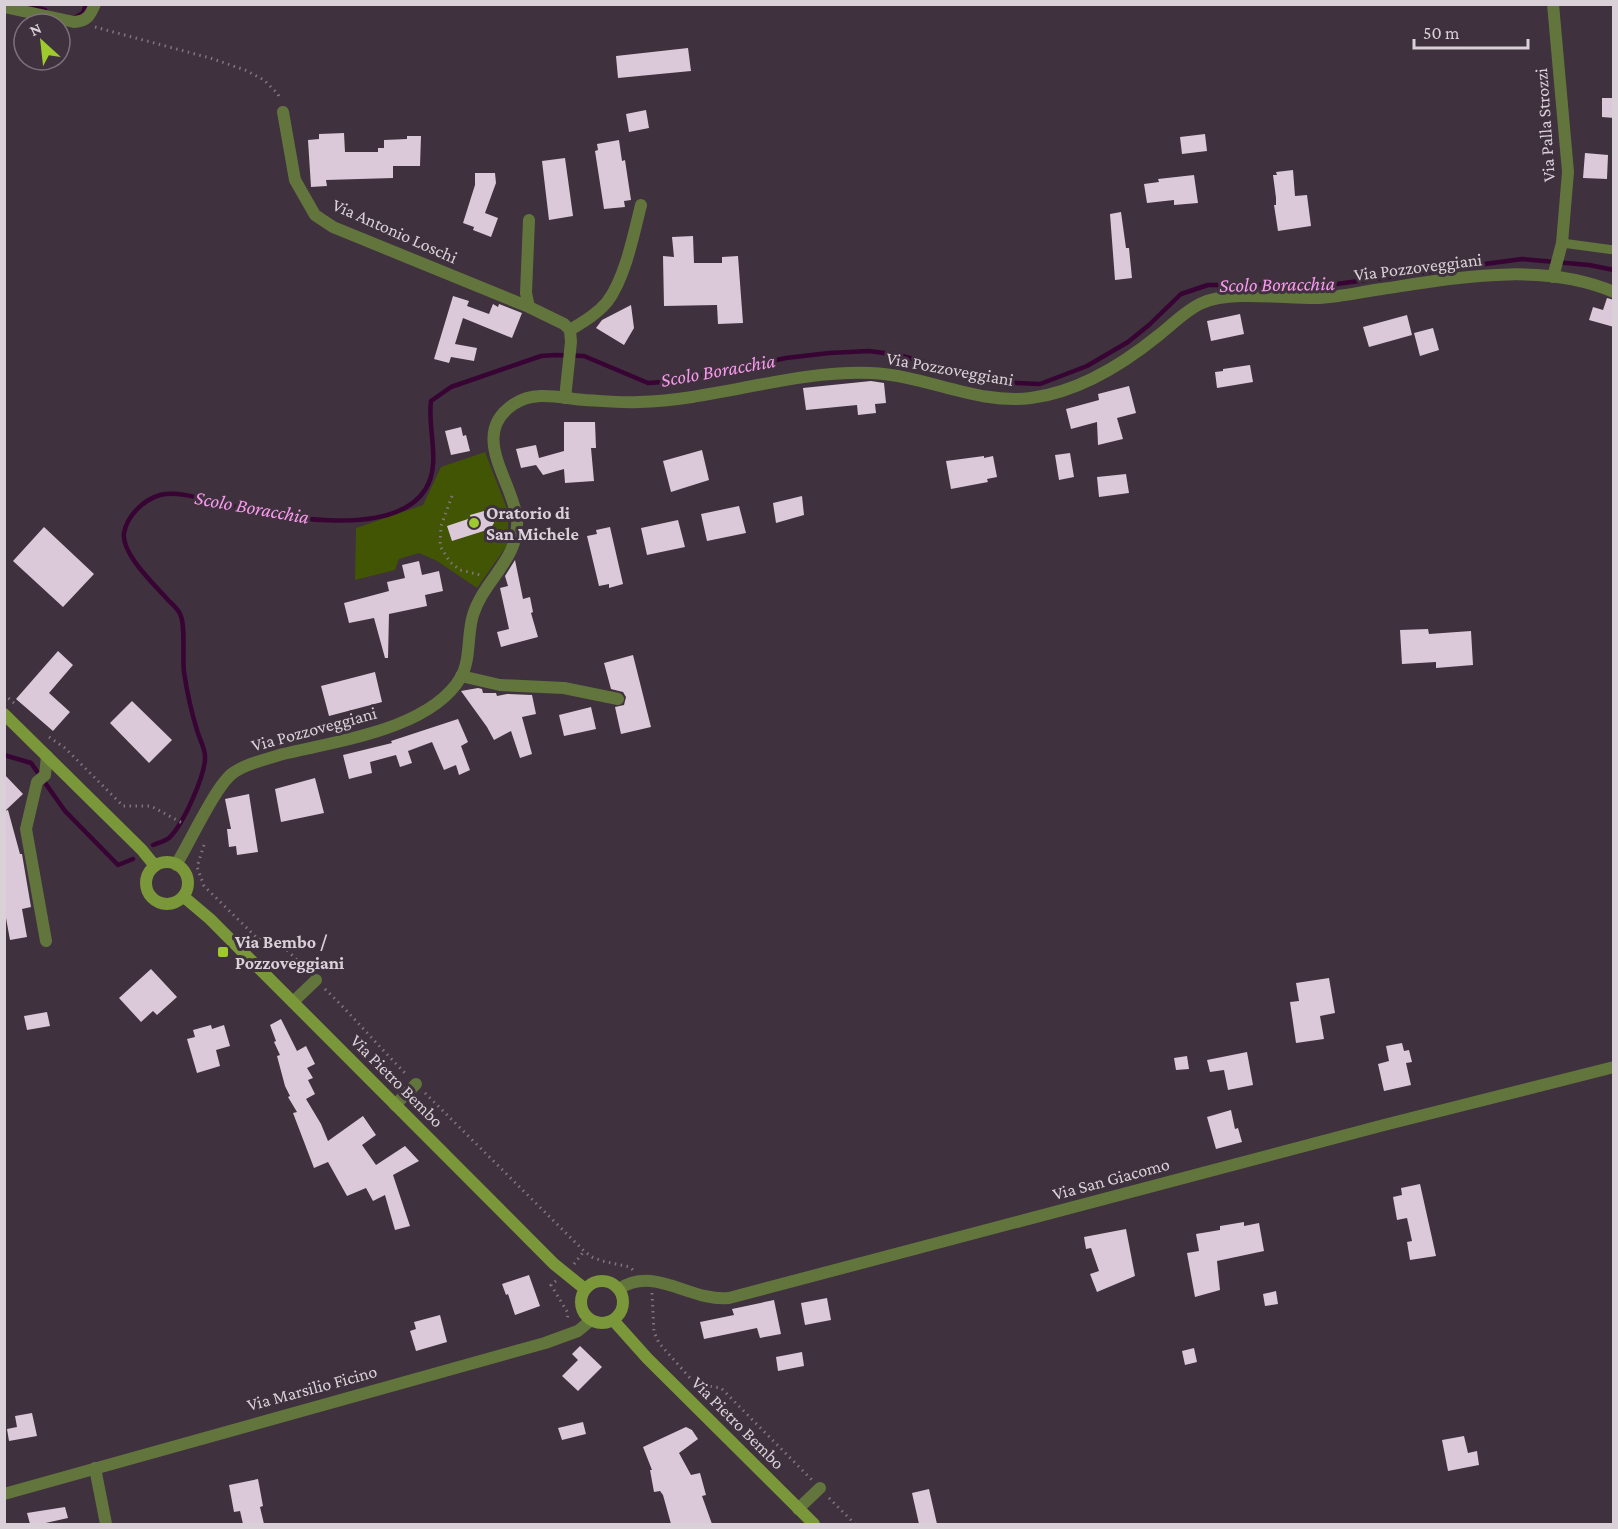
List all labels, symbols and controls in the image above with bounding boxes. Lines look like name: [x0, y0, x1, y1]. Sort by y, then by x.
north arrow: [12, 12, 72, 72]
scale bar: [1414, 12, 1528, 50]
text: N: [27, 19, 44, 39]
text: 50 m: [1423, 23, 1460, 43]
street label: Via Palla Strozzi: [1531, 67, 1559, 183]
street label: Via Antonio Loschi: [329, 195, 461, 268]
street label: Via Pozzoveggiani: [1353, 249, 1484, 285]
water label: Scolo Boracchia: [1219, 272, 1335, 296]
street label: Via Pozzoveggiani: [885, 348, 1016, 390]
water label: Scolo Boracchia: [659, 349, 777, 391]
water label: Scolo Boracchia: [193, 486, 311, 528]
place label: Oratorio di San Michele: [486, 503, 579, 544]
marker: Oratorio di San Michele: [467, 516, 481, 530]
street label: Via Pozzoveggiani: [249, 703, 379, 755]
place label: Via Bembo / Pozzoveggiani: [234, 932, 345, 973]
marker: Via Bembo / Pozzoveggiani: [216, 945, 230, 959]
street label: Via Pietro Bembo: [347, 1031, 448, 1132]
street label: Via San Giacomo: [1050, 1154, 1172, 1204]
street label: Via Marsilio Ficino: [245, 1361, 379, 1415]
street label: Via Pietro Bembo: [688, 1373, 789, 1474]

